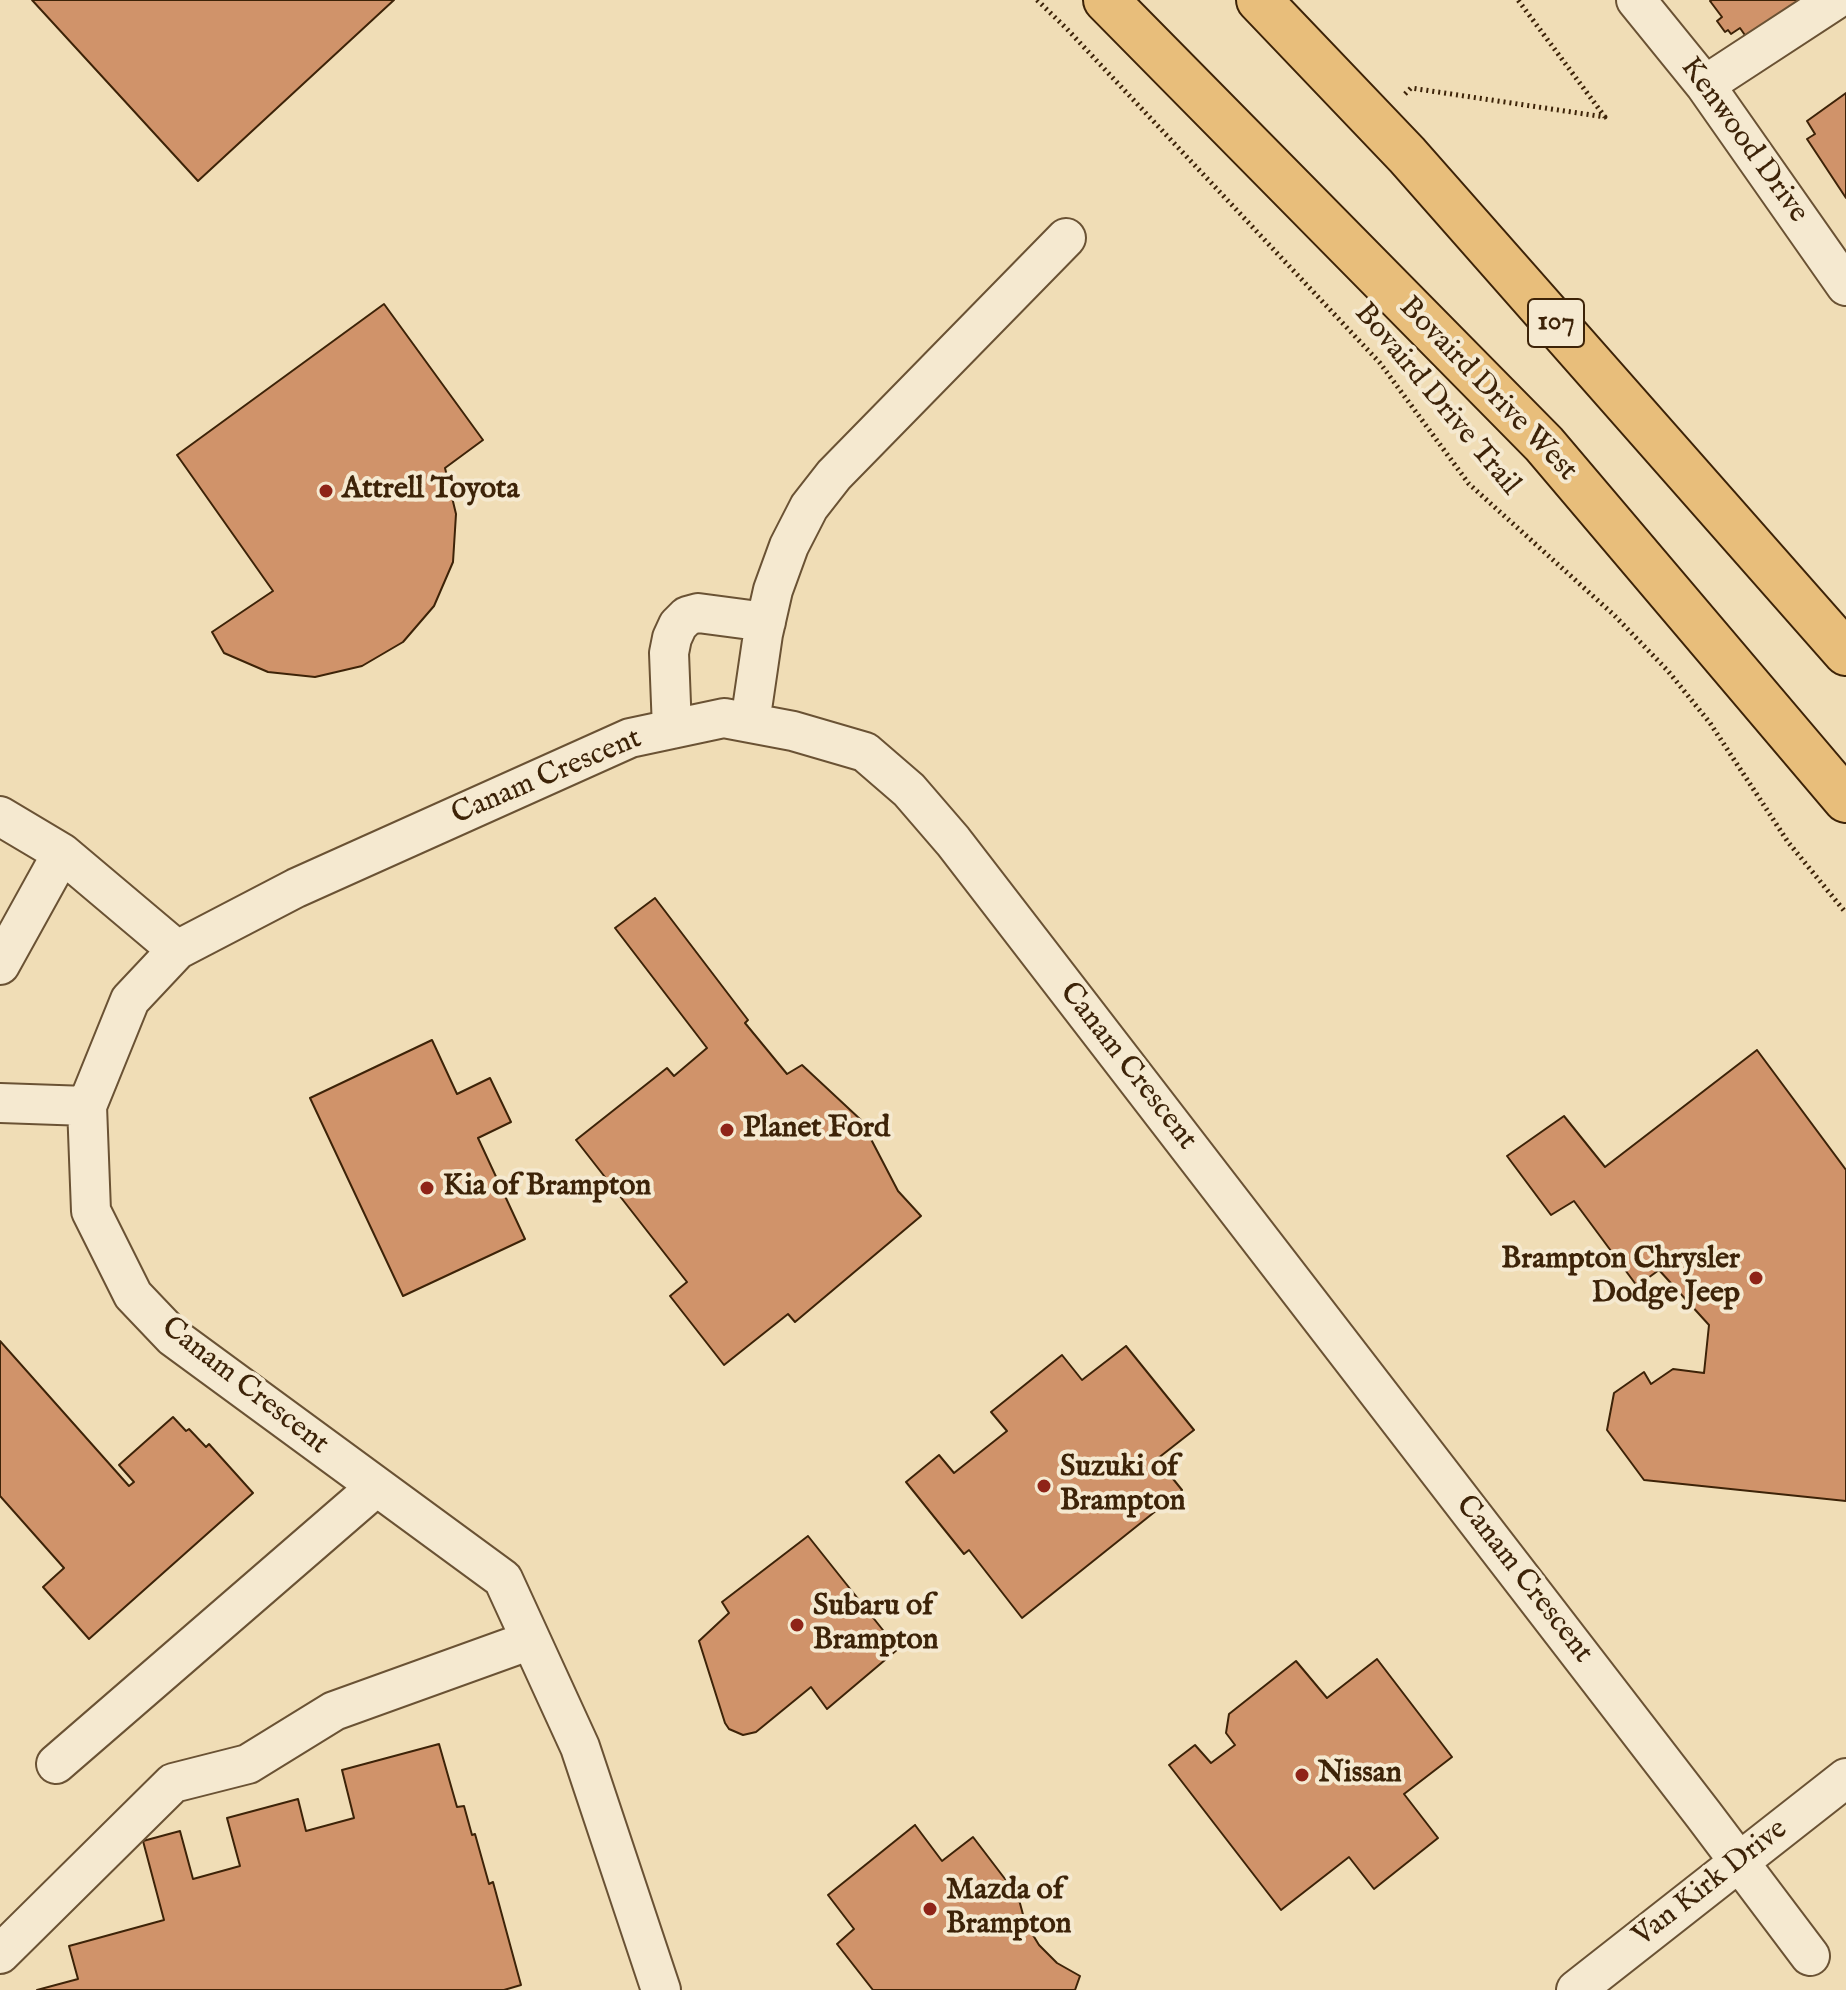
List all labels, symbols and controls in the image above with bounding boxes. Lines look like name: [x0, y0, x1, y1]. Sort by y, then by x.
street label: Kenwood Drive: [1671, 51, 1815, 231]
street label: Bovaird Drive West: [1390, 291, 1584, 489]
street label: Bovaird Drive Trail: [1345, 297, 1527, 503]
road number: 107: [1528, 299, 1584, 347]
place label: Attrell Toyota: [342, 473, 519, 509]
marker: Attrell Toyota: [317, 482, 335, 500]
street label: Canam Crescent: [447, 722, 647, 834]
street label: Canam Crescent: [1050, 976, 1204, 1158]
place label: Planet Ford: [743, 1112, 890, 1148]
marker: Planet Ford: [718, 1121, 736, 1139]
place label: Kia of Brampton: [443, 1170, 651, 1206]
marker: Kia of Brampton: [418, 1179, 436, 1197]
place label: Brampton Chrysler Dodge Jeep: [1501, 1243, 1740, 1314]
marker: Brampton Chrysler Dodge Jeep: [1747, 1269, 1765, 1287]
street label: Canam Crescent: [153, 1310, 335, 1464]
place label: Suzuki of Brampton: [1060, 1451, 1186, 1522]
marker: Suzuki of Brampton: [1035, 1477, 1053, 1495]
street label: Canam Crescent: [1446, 1489, 1600, 1671]
place label: Subaru of Brampton: [813, 1590, 939, 1660]
marker: Subaru of Brampton: [788, 1616, 806, 1634]
place label: Nissan: [1318, 1757, 1402, 1793]
marker: Nissan: [1293, 1766, 1311, 1784]
street label: Van Kirk Drive: [1627, 1812, 1795, 1956]
place label: Mazda of Brampton: [946, 1874, 1072, 1944]
marker: Mazda of Brampton: [921, 1900, 939, 1918]

